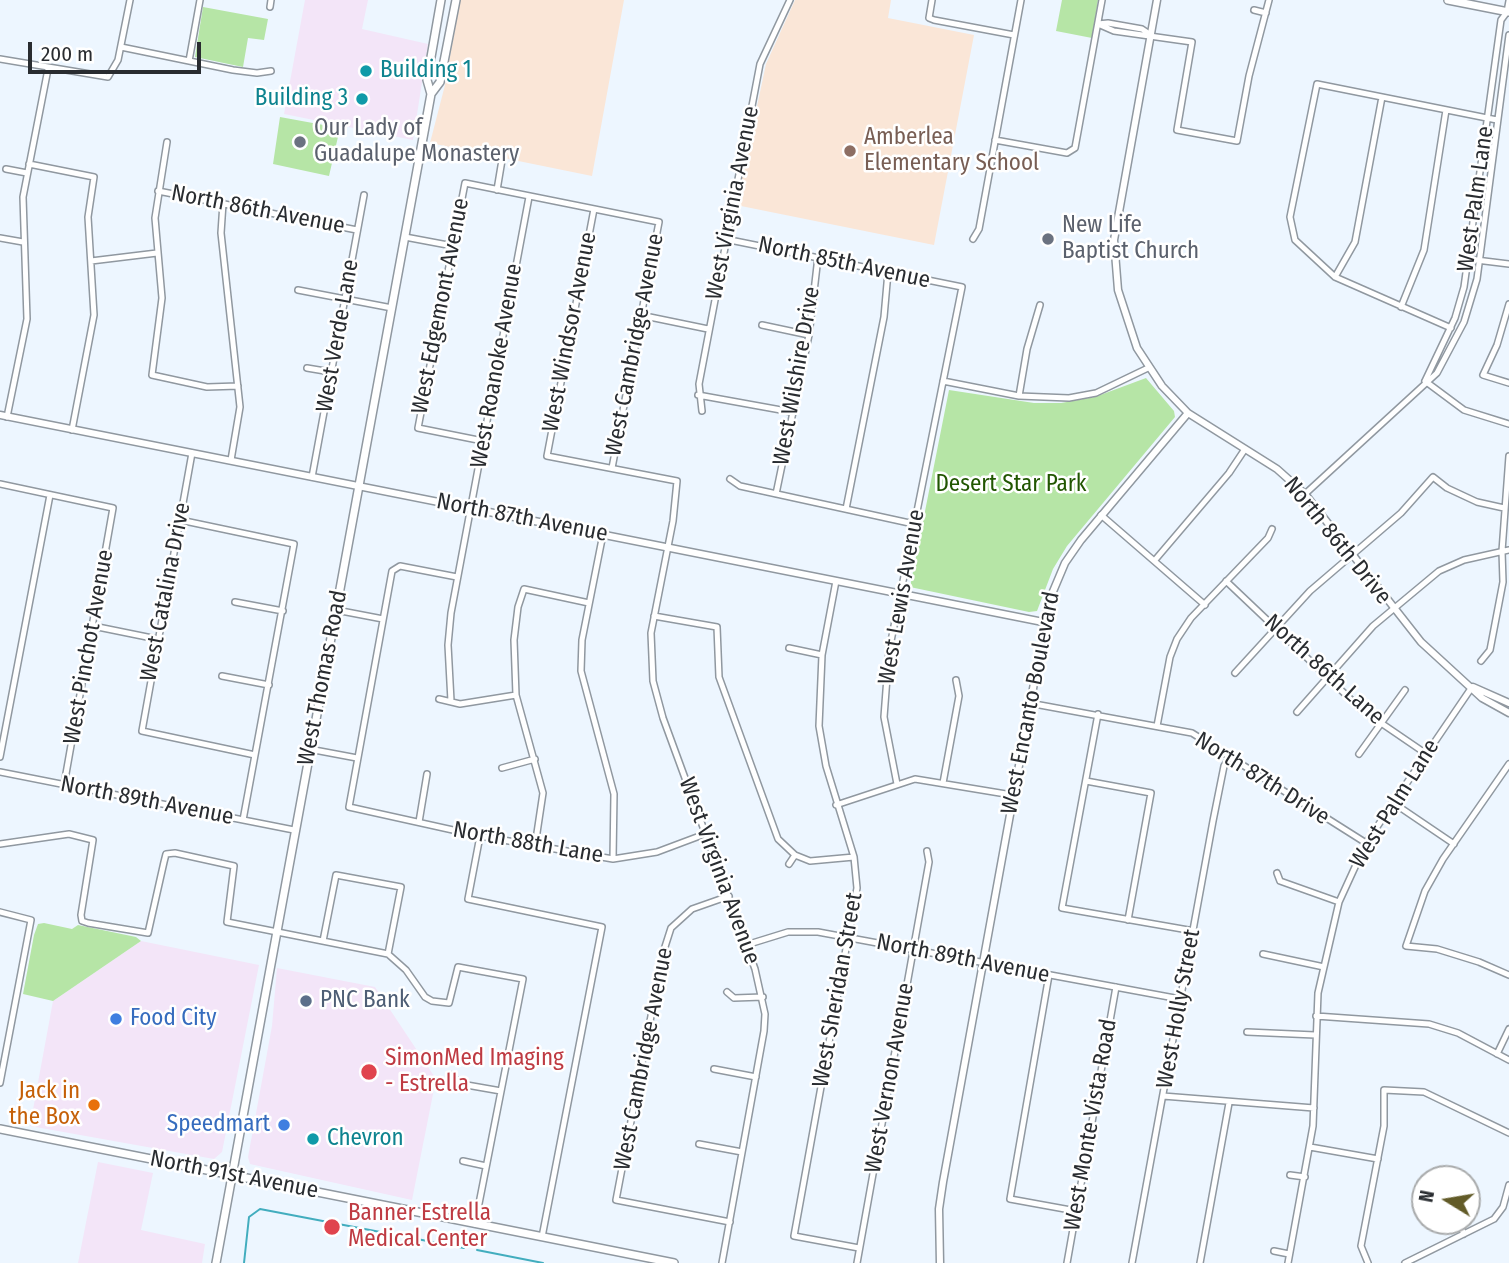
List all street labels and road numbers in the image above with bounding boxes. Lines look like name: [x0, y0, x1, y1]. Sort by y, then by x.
street label: West Virginia Avenue: [701, 104, 765, 302]
street label: West Palm Lane: [1452, 124, 1500, 274]
street label: North 86th Avenue: [169, 180, 347, 240]
street label: West Edgemont Avenue: [407, 196, 475, 416]
street label: West Windsor Avenue: [537, 230, 603, 434]
street label: West Cambridge Avenue: [600, 231, 670, 459]
street label: North 85th Avenue: [755, 231, 933, 295]
street label: West Verde Lane: [311, 257, 365, 415]
street label: West Roanoke Avenue: [465, 262, 529, 470]
street label: West Wilshire Drive: [768, 285, 826, 467]
street label: North 86th Drive: [1277, 472, 1397, 610]
street label: North 87th Avenue: [434, 488, 610, 548]
street label: West Catalina Drive: [135, 500, 197, 684]
street label: West Lewis Avenue: [873, 507, 931, 687]
street label: West Pinchot Avenue: [58, 548, 120, 746]
street label: West Thomas Road: [293, 588, 353, 768]
street label: West Encanto Boulevard: [996, 589, 1066, 817]
street label: North 86th Lane: [1258, 609, 1390, 731]
street label: North 87th Drive: [1190, 727, 1334, 831]
street label: West Palm Lane: [1344, 734, 1446, 874]
street label: North 89th Avenue: [58, 771, 236, 831]
street label: West Virginia Avenue: [672, 774, 766, 968]
street label: North 88th Lane: [451, 816, 605, 870]
street label: West Sheridan Street: [807, 890, 869, 1090]
street label: West Holly Street: [1151, 927, 1207, 1091]
street label: North 89th Avenue: [874, 929, 1052, 989]
street label: West Cambridge Avenue: [609, 945, 679, 1173]
street label: West Vernon Avenue: [860, 981, 920, 1175]
street label: West Monte Vista Road: [1059, 1017, 1123, 1233]
street label: North 91st Avenue: [148, 1145, 320, 1205]

